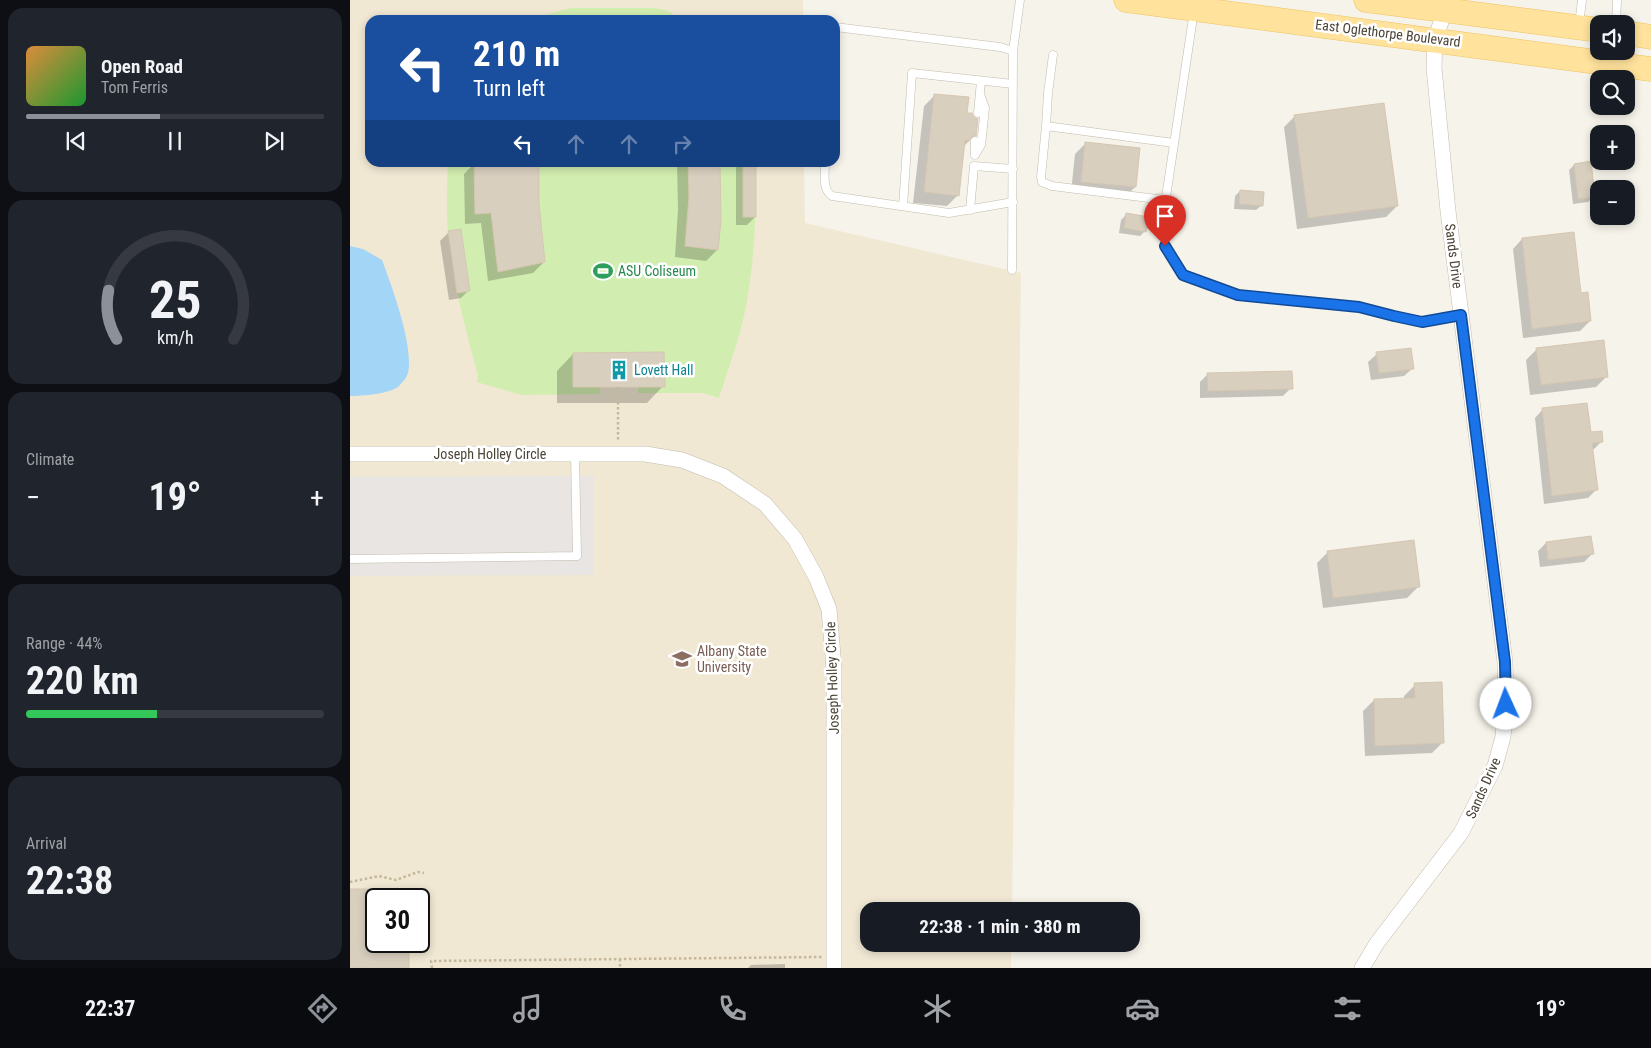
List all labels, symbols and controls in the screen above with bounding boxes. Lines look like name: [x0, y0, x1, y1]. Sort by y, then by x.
map controls: [1590, 15, 1635, 225]
button: sound: [1590, 15, 1635, 60]
street label: East Oglethorpe Boulevard: [1314, 16, 1462, 50]
text: 210 m: [473, 34, 560, 75]
icon: left: [390, 35, 455, 100]
text: Open Road: [101, 55, 183, 78]
button: search: [1590, 70, 1635, 115]
text: Turn left: [473, 76, 545, 101]
text: Tom Ferris: [101, 78, 168, 97]
button: +: [1590, 125, 1635, 170]
icon: previous: [62, 127, 90, 155]
icon: pause: [161, 127, 189, 155]
icon: next: [260, 127, 288, 155]
icon: left: [509, 130, 537, 158]
icon: ahead: [562, 130, 590, 158]
icon: ahead: [615, 130, 643, 158]
icon: right: [668, 130, 696, 158]
button: −: [1590, 180, 1635, 225]
pin: [1144, 195, 1186, 246]
icon: arrive: [1151, 202, 1179, 230]
street label: Sands Drive: [1442, 223, 1466, 290]
sports icon: ASU Coliseum: [592, 260, 614, 282]
place label: ASU Coliseum: [618, 263, 696, 279]
text: 25: [149, 270, 201, 331]
text: km/h: [157, 327, 193, 348]
building icon: Lovett Hall: [608, 359, 630, 381]
place label: Lovett Hall: [634, 362, 693, 378]
street label: Joseph Holley Circle: [434, 446, 547, 462]
text: Climate: [26, 450, 74, 469]
text: 19°: [148, 475, 202, 519]
text: −: [26, 481, 40, 514]
text: +: [310, 481, 324, 514]
street label: Joseph Holley Circle: [822, 621, 842, 735]
text: Range · 44%: [26, 634, 102, 653]
place label: Albany State University: [697, 643, 767, 675]
school or university icon: Albany State University: [671, 648, 693, 670]
text: 220 km: [26, 659, 139, 703]
position arrow: [1479, 677, 1531, 729]
street label: Sands Drive: [1462, 755, 1504, 821]
text: Arrival: [26, 834, 67, 853]
text: 22:38: [26, 859, 113, 903]
speed limit sign: 30: [365, 888, 430, 953]
text: 22:38 · 1 min · 380 m: [919, 915, 1081, 938]
icon: directions: [305, 991, 340, 1026]
icon: music: [510, 991, 545, 1026]
icon: phone: [715, 991, 750, 1026]
icon: climate: [920, 991, 955, 1026]
icon: car: [1125, 991, 1160, 1026]
icon: filters: [1330, 991, 1365, 1026]
text: 22:37: [85, 996, 135, 1021]
text: 19°: [1535, 996, 1566, 1021]

